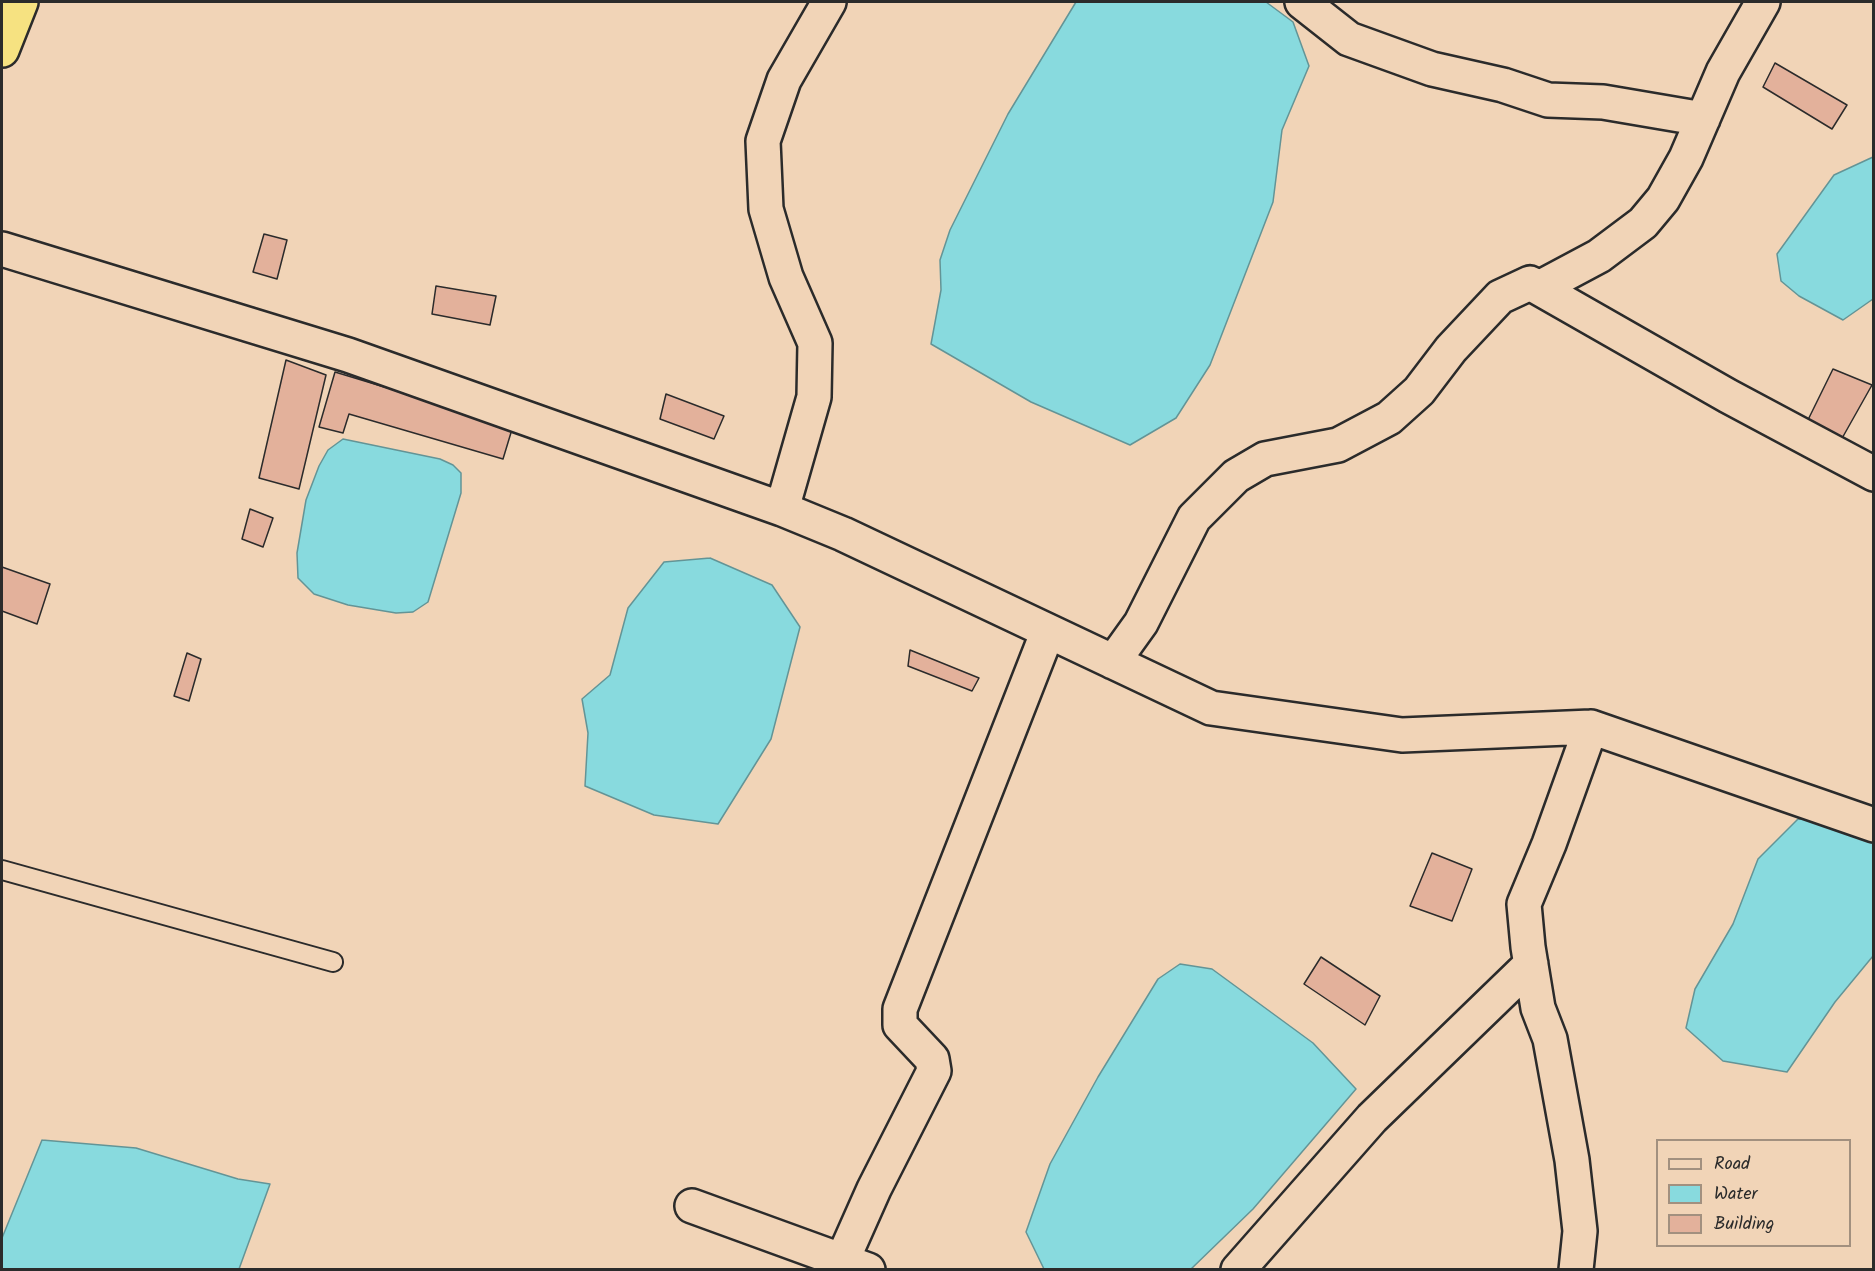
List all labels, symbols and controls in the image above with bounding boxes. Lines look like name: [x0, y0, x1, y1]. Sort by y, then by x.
legend: [1656, 1139, 1851, 1247]
text: Road: [1714, 1150, 1750, 1179]
text: Water: [1714, 1180, 1758, 1209]
text: Building: [1714, 1210, 1774, 1239]

